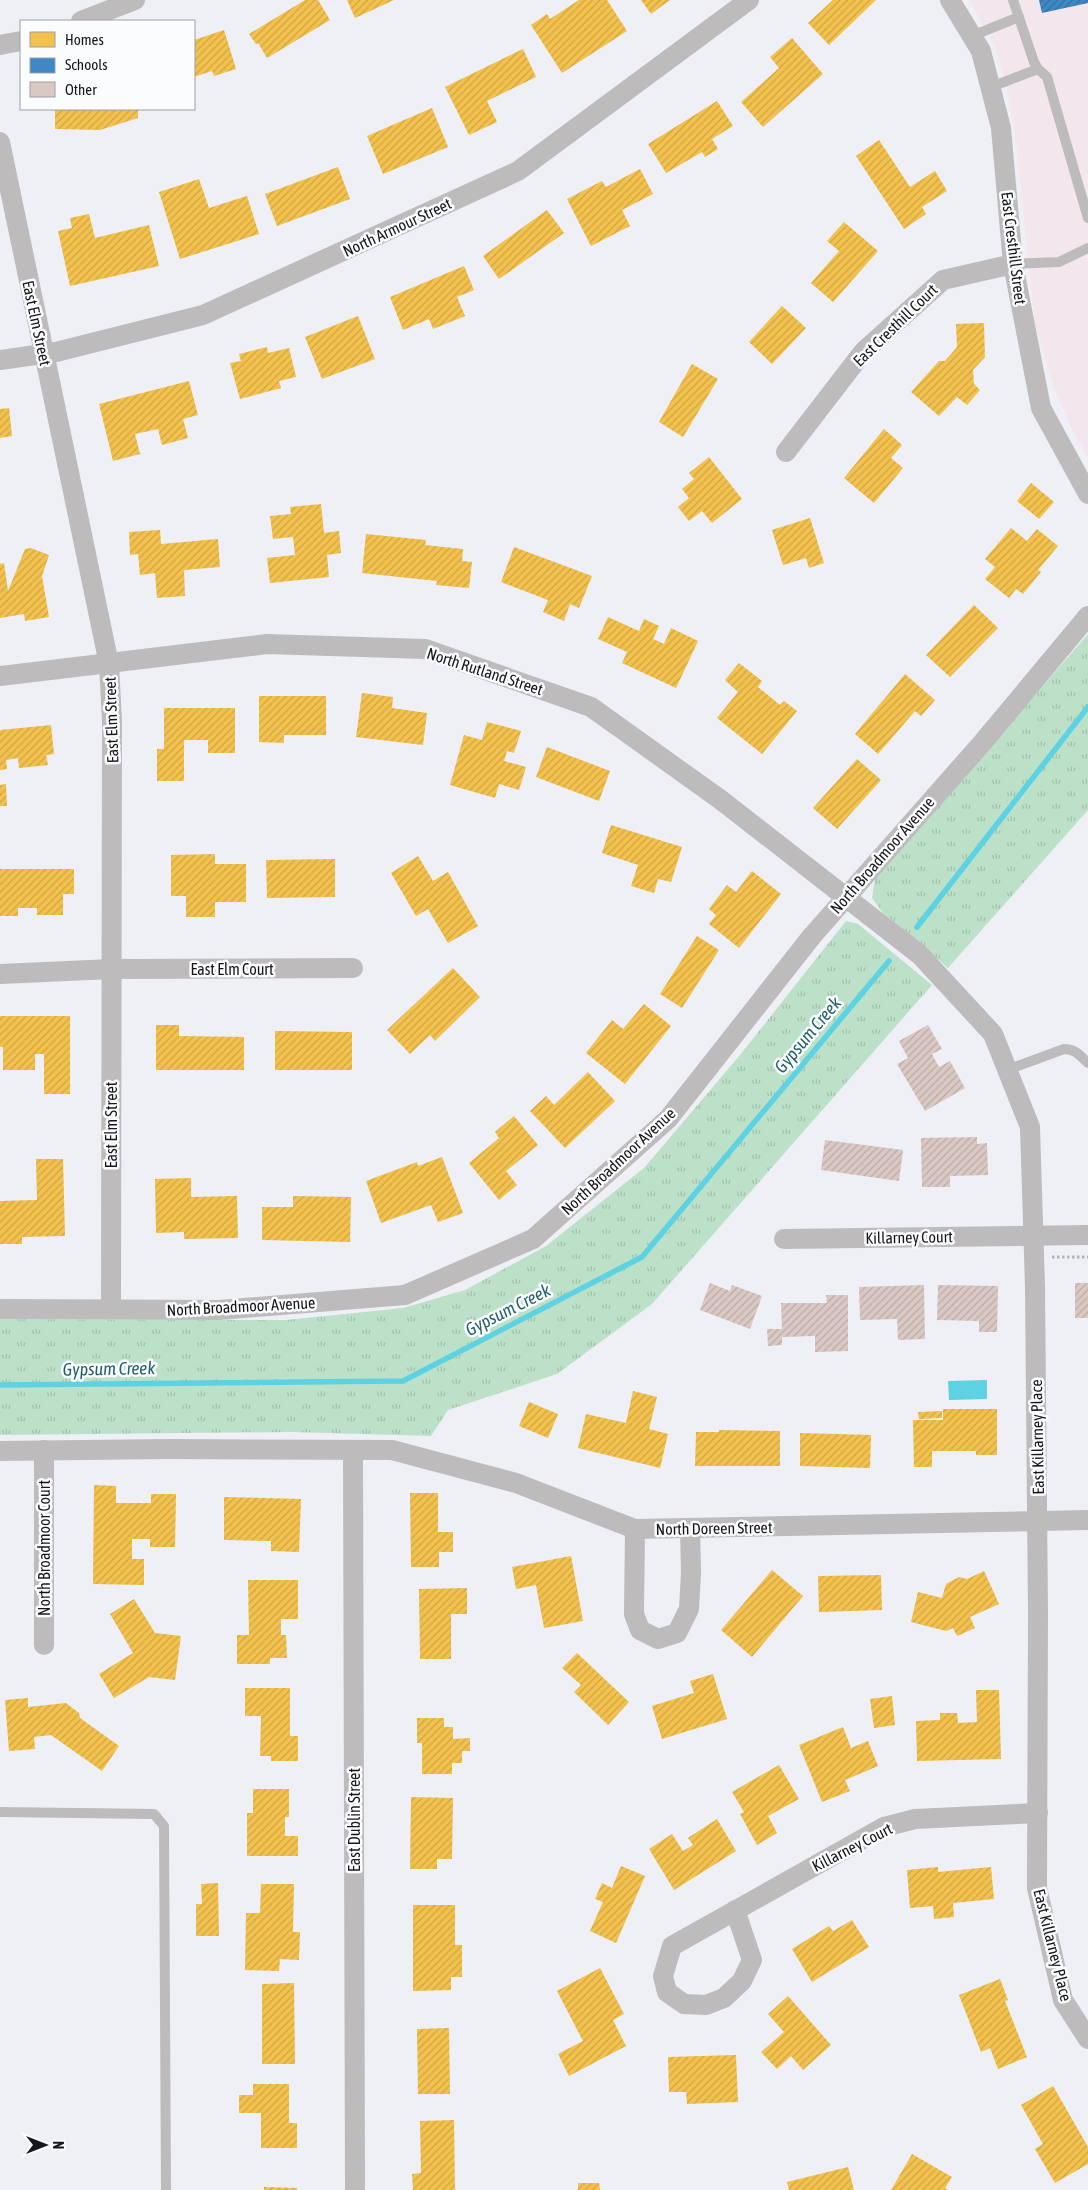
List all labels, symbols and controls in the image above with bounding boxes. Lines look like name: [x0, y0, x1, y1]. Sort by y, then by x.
legend: [20, 20, 195, 110]
text: Homes: [65, 31, 104, 48]
text: Schools: [65, 56, 108, 73]
text: Other: [65, 81, 97, 98]
street label: East Cresthill Street: [998, 191, 1030, 306]
street label: North Armour Street: [340, 194, 454, 260]
street label: East Elm Street: [19, 279, 55, 368]
street label: East Cresthill Court: [849, 280, 941, 370]
street label: North Rutland Street: [425, 644, 546, 698]
street label: East Elm Street: [100, 676, 122, 764]
street label: North Broadmoor Avenue: [826, 793, 938, 917]
street label: East Elm Court: [190, 960, 274, 978]
water label: Gypsum Creek: [770, 992, 846, 1077]
street label: East Elm Street: [102, 1081, 120, 1168]
street label: North Broadmoor Avenue: [557, 1104, 679, 1218]
street label: Killarney Court: [865, 1227, 953, 1248]
water label: Gypsum Creek: [462, 1279, 555, 1340]
street label: North Broadmoor Avenue: [166, 1293, 316, 1319]
water label: Gypsum Creek: [62, 1357, 157, 1380]
street label: East Killarney Place: [1027, 1379, 1048, 1495]
street label: North Broadmoor Court: [35, 1480, 53, 1616]
street label: North Doreen Street: [655, 1518, 773, 1538]
street label: East Dublin Street: [345, 1768, 363, 1872]
street label: Killarney Court: [809, 1819, 896, 1876]
street label: East Killarney Place: [1029, 1887, 1076, 2003]
north arrow: [20, 2120, 70, 2170]
text: N: [50, 2141, 66, 2149]

